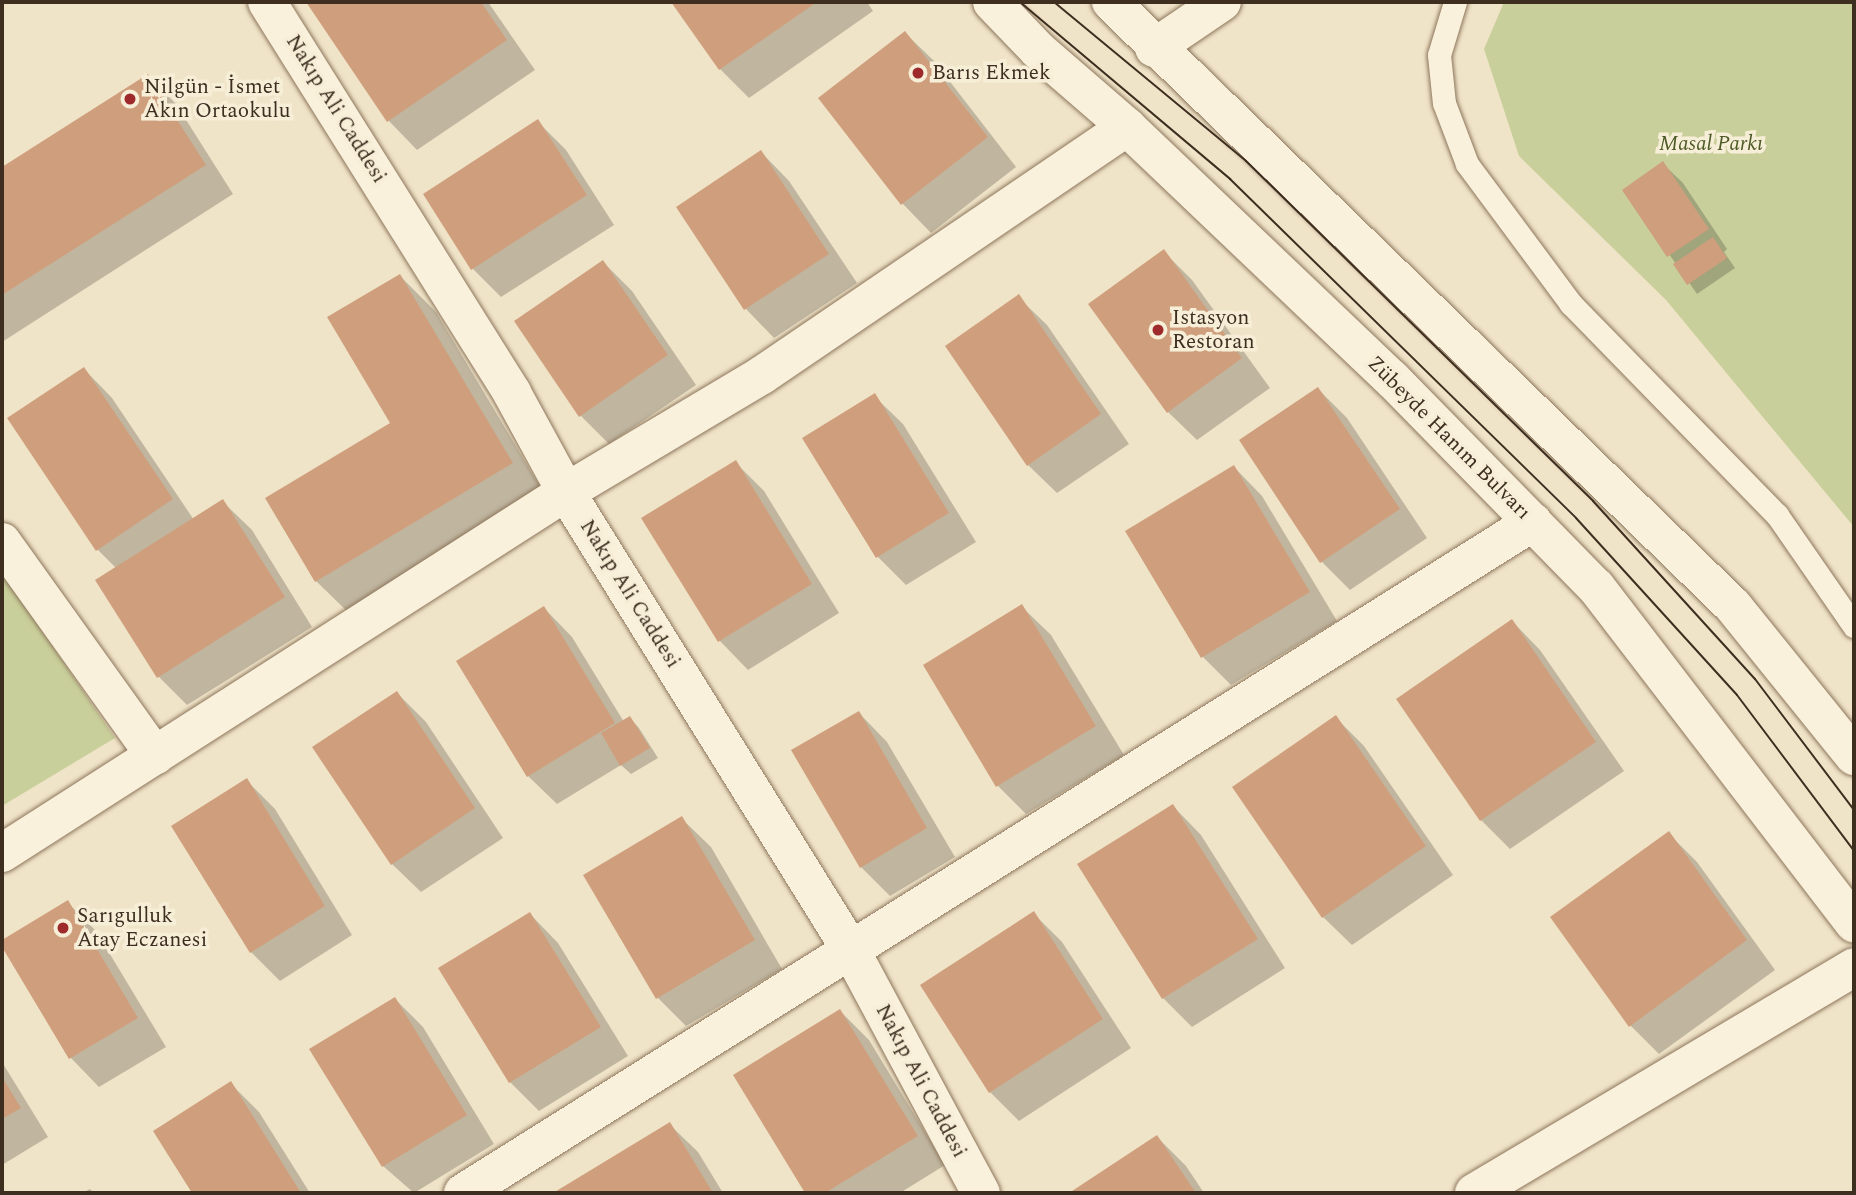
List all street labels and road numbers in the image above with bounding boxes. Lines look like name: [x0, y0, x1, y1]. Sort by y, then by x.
street label: Nakıp Ali Caddesi: [280, 30, 392, 188]
street label: Zübeyde Hanım Bulvarı: [1362, 351, 1536, 525]
street label: Nakıp Ali Caddesi: [574, 515, 686, 673]
street label: Nakıp Ali Caddesi: [870, 1000, 972, 1162]

